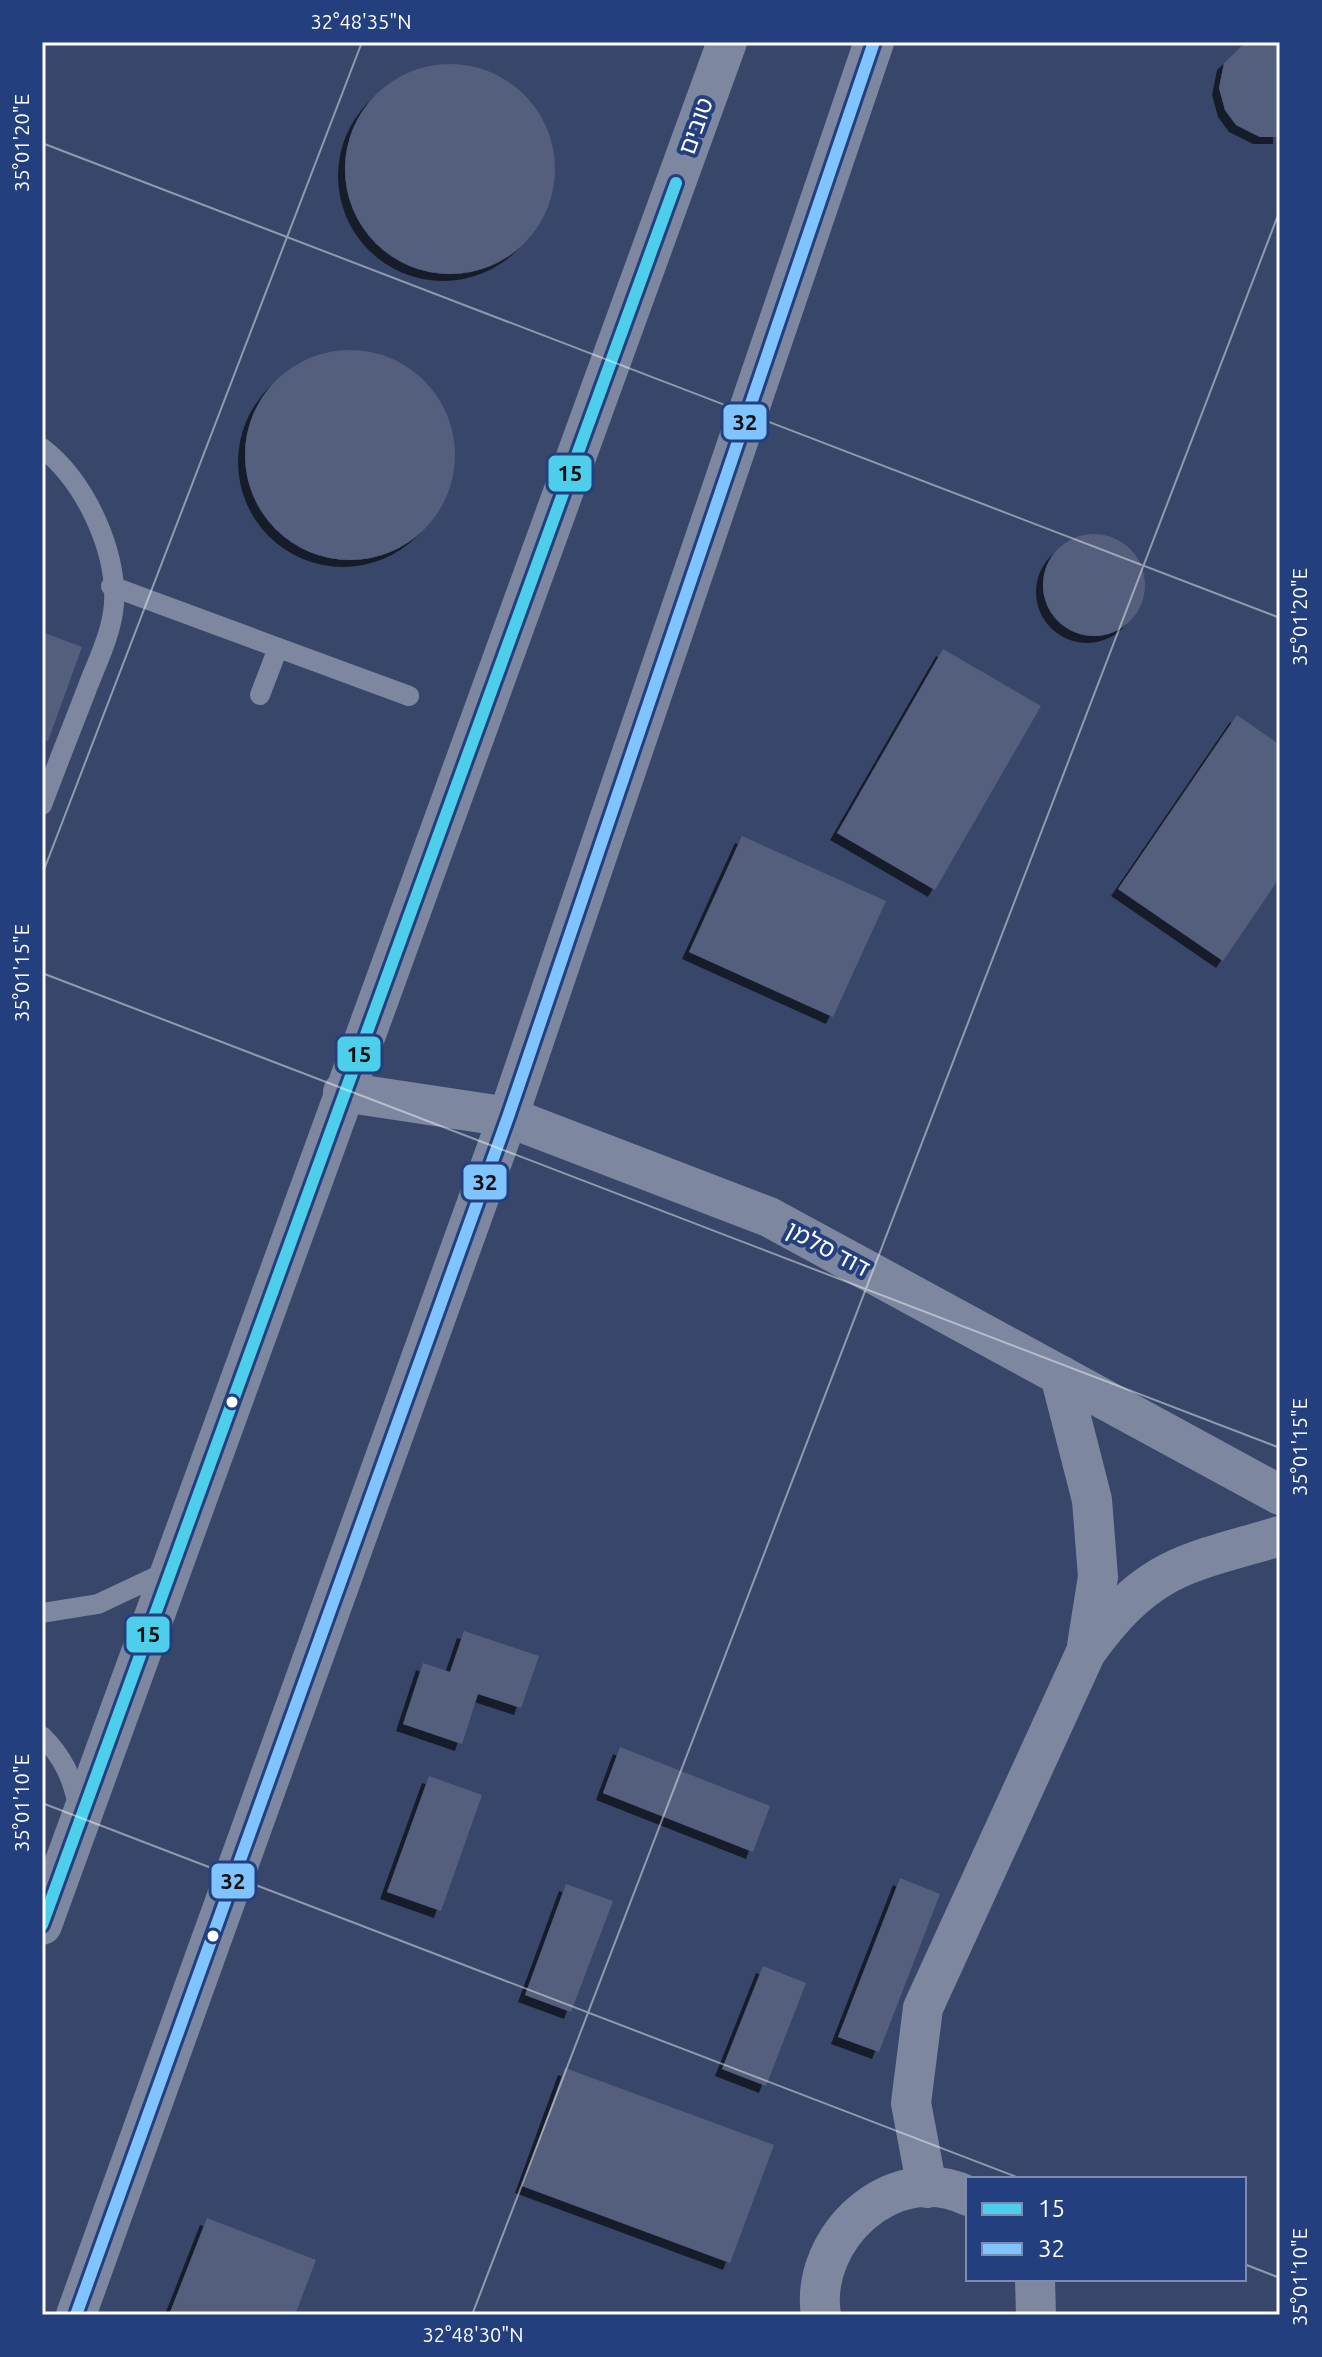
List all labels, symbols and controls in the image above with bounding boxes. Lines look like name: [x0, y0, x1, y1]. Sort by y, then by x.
text: 32°48'35"N: [310, 10, 412, 33]
text: 35°01'20"E: [10, 94, 33, 192]
street label: טובים: [673, 94, 718, 158]
line badge: 32: [722, 403, 768, 441]
text: 32: [733, 409, 757, 434]
line badge: 15: [547, 454, 593, 493]
text: 15: [558, 460, 582, 485]
text: 35°01'20"E: [1288, 568, 1311, 666]
text: 35°01'15"E: [10, 924, 33, 1022]
line badge: 15: [336, 1035, 382, 1073]
text: 15: [347, 1041, 371, 1066]
line badge: 32: [462, 1163, 508, 1201]
text: 32: [473, 1169, 497, 1194]
street label: דוד סלמן: [782, 1215, 874, 1282]
unlabelled marker: [224, 1394, 240, 1410]
text: 35°01'15"E: [1288, 1398, 1311, 1496]
line badge: 15: [125, 1615, 171, 1654]
text: 15: [136, 1621, 160, 1646]
text: 35°01'10"E: [10, 1754, 33, 1852]
line badge: 32: [210, 1862, 256, 1900]
text: 32: [221, 1868, 245, 1893]
unlabelled marker: [205, 1928, 221, 1944]
legend: [966, 2177, 1246, 2281]
text: 15: [1038, 2195, 1065, 2222]
text: 35°01'10"E: [1288, 2228, 1311, 2326]
text: 32: [1038, 2235, 1065, 2262]
text: 32°48'30"N: [422, 2323, 524, 2346]

